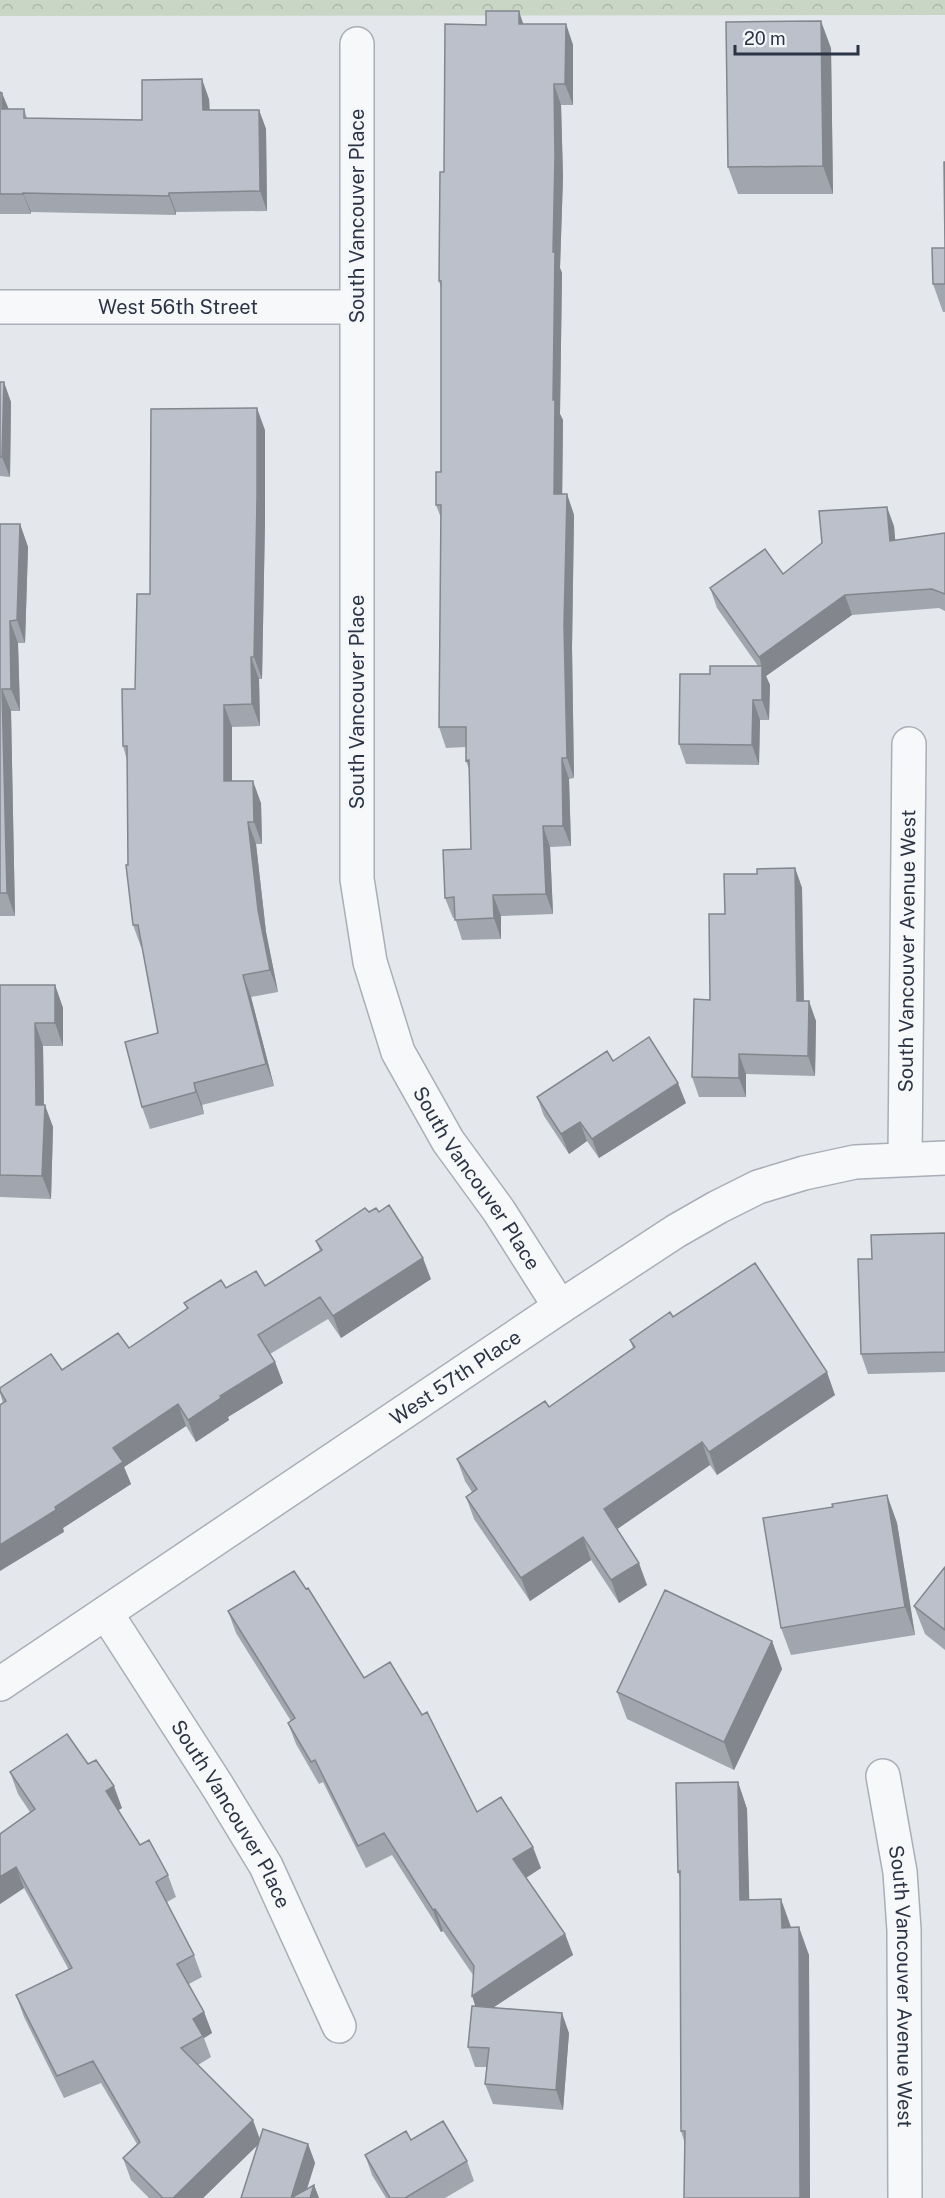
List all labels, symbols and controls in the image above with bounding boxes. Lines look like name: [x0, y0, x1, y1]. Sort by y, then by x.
scale bar: [735, 18, 858, 56]
text: 20 m: [744, 28, 786, 49]
street label: South Vancouver Place: [345, 109, 369, 323]
street label: West 56th Street: [98, 295, 258, 319]
street label: South Vancouver Place: [345, 595, 369, 809]
street label: South Vancouver Avenue West: [894, 809, 920, 1093]
street label: South Vancouver Place: [408, 1082, 545, 1274]
street label: West 57th Place: [385, 1325, 526, 1430]
street label: South Vancouver Place: [166, 1715, 296, 1912]
street label: South Vancouver Avenue West: [883, 1843, 917, 2128]

